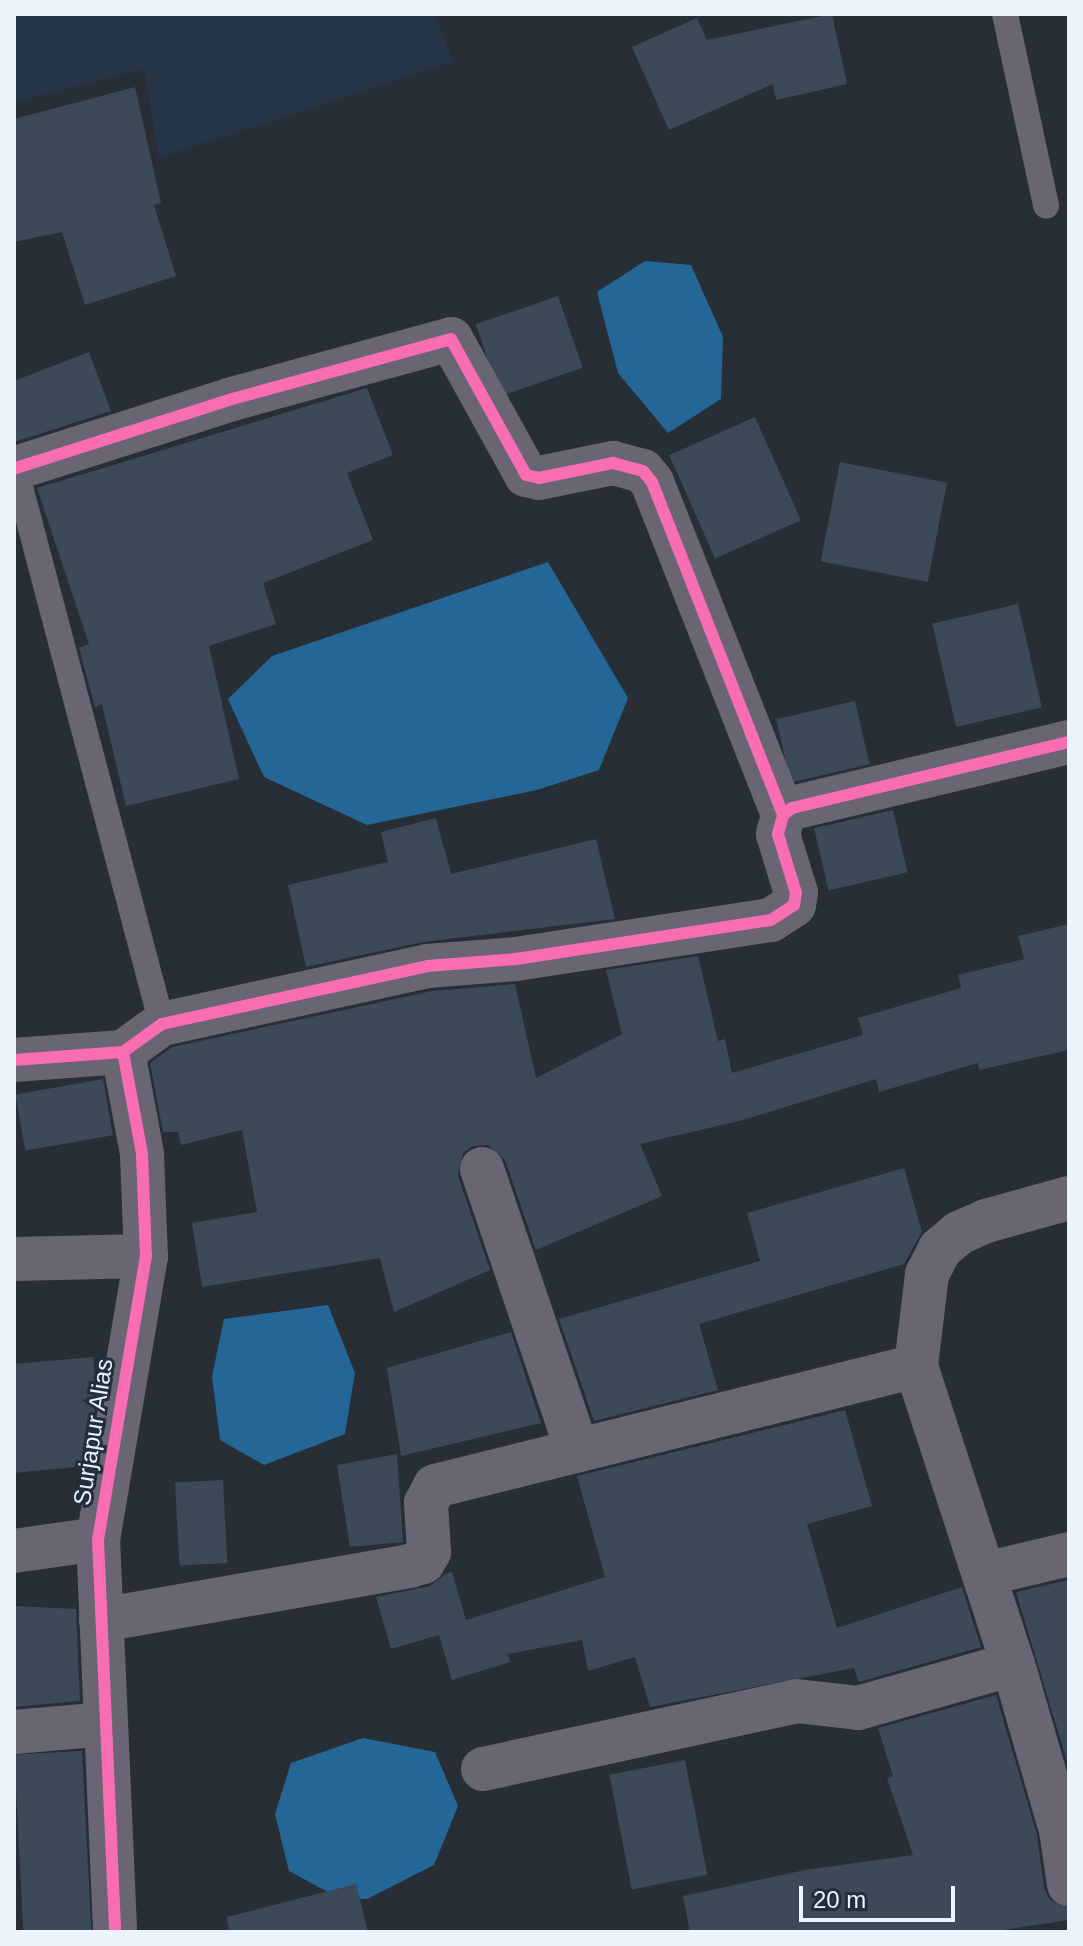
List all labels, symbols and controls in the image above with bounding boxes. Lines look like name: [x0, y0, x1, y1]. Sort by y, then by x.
street label: Surjapur Alias: [67, 1356, 119, 1508]
scale bar: [803, 1870, 959, 1920]
text: 20 m: [813, 1886, 866, 1913]

